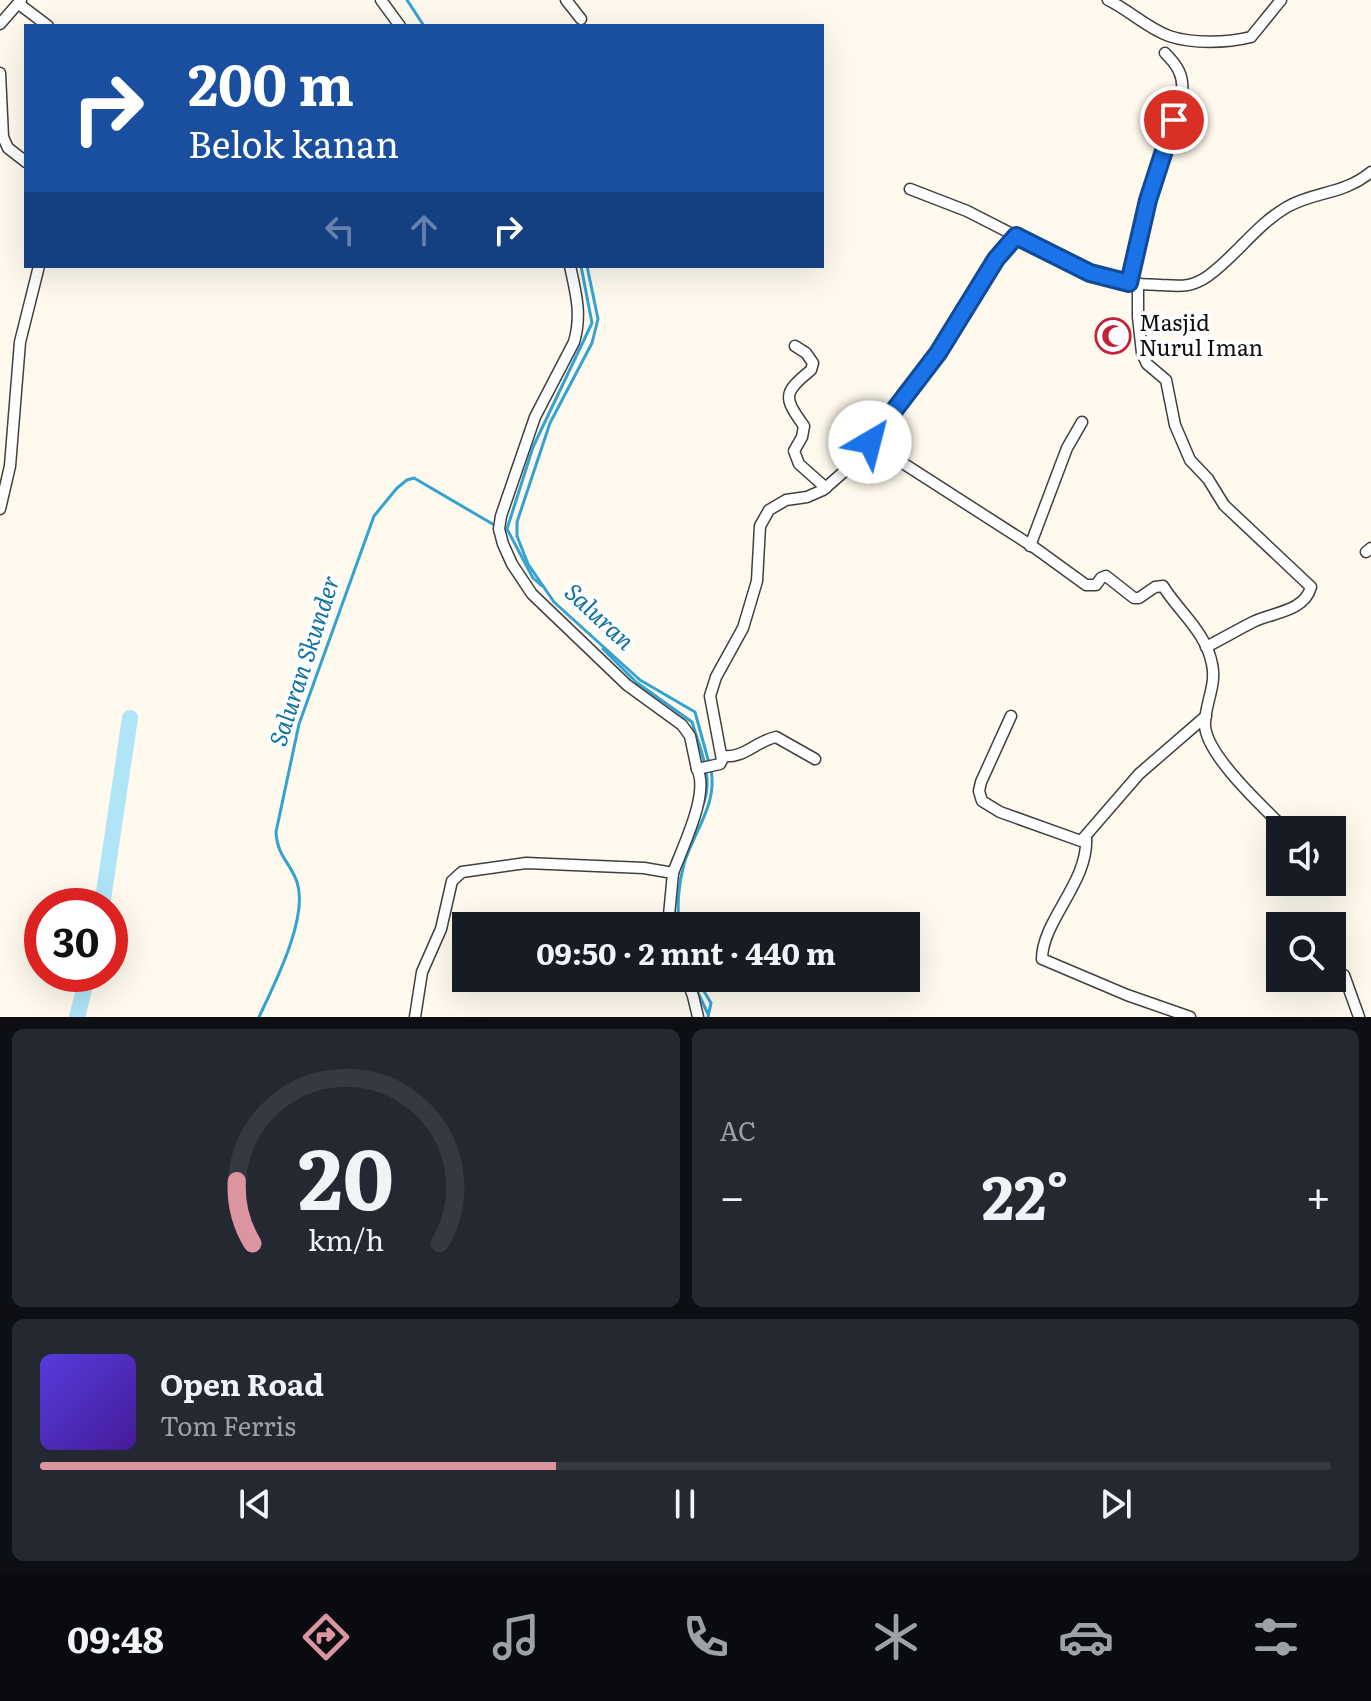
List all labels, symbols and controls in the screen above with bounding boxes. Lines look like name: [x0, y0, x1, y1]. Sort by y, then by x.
text: 200 m: [188, 40, 354, 123]
icon: right: [56, 56, 160, 160]
pin: [1140, 86, 1208, 154]
icon: arrive: [1152, 98, 1196, 142]
text: Belok kanan: [188, 116, 399, 169]
icon: left: [318, 208, 362, 252]
icon: ahead: [402, 208, 446, 252]
icon: right: [486, 208, 530, 252]
place label: Masjid Nurul Iman: [1139, 305, 1263, 363]
mosque icon: Masjid Nurul Iman: [1094, 317, 1132, 355]
position arrow: [828, 400, 912, 484]
water label: Saluran Skunder: [259, 570, 347, 750]
water label: Saluran: [558, 574, 643, 657]
map controls: [1266, 816, 1346, 992]
button: sound: [1266, 816, 1346, 896]
speed limit sign: 30: [24, 888, 128, 992]
button: search: [1266, 912, 1346, 992]
text: 09:50 · 2 mnt · 440 m: [536, 930, 836, 974]
text: AC: [720, 1110, 756, 1149]
text: 20: [298, 1112, 394, 1236]
text: 22°: [982, 1149, 1069, 1238]
text: −: [720, 1161, 745, 1227]
text: +: [1305, 1161, 1331, 1227]
text: km/h: [308, 1217, 384, 1260]
text: Open Road: [160, 1361, 324, 1405]
text: Tom Ferris: [160, 1405, 296, 1444]
icon: previous: [233, 1482, 277, 1526]
icon: pause: [663, 1482, 707, 1526]
icon: next: [1094, 1482, 1138, 1526]
icon: directions: [298, 1609, 354, 1665]
icon: music: [488, 1609, 544, 1665]
icon: phone: [678, 1609, 734, 1665]
icon: climate: [868, 1609, 924, 1665]
icon: car: [1058, 1609, 1114, 1665]
icon: filters: [1248, 1609, 1304, 1665]
text: 09:48: [67, 1611, 164, 1664]

